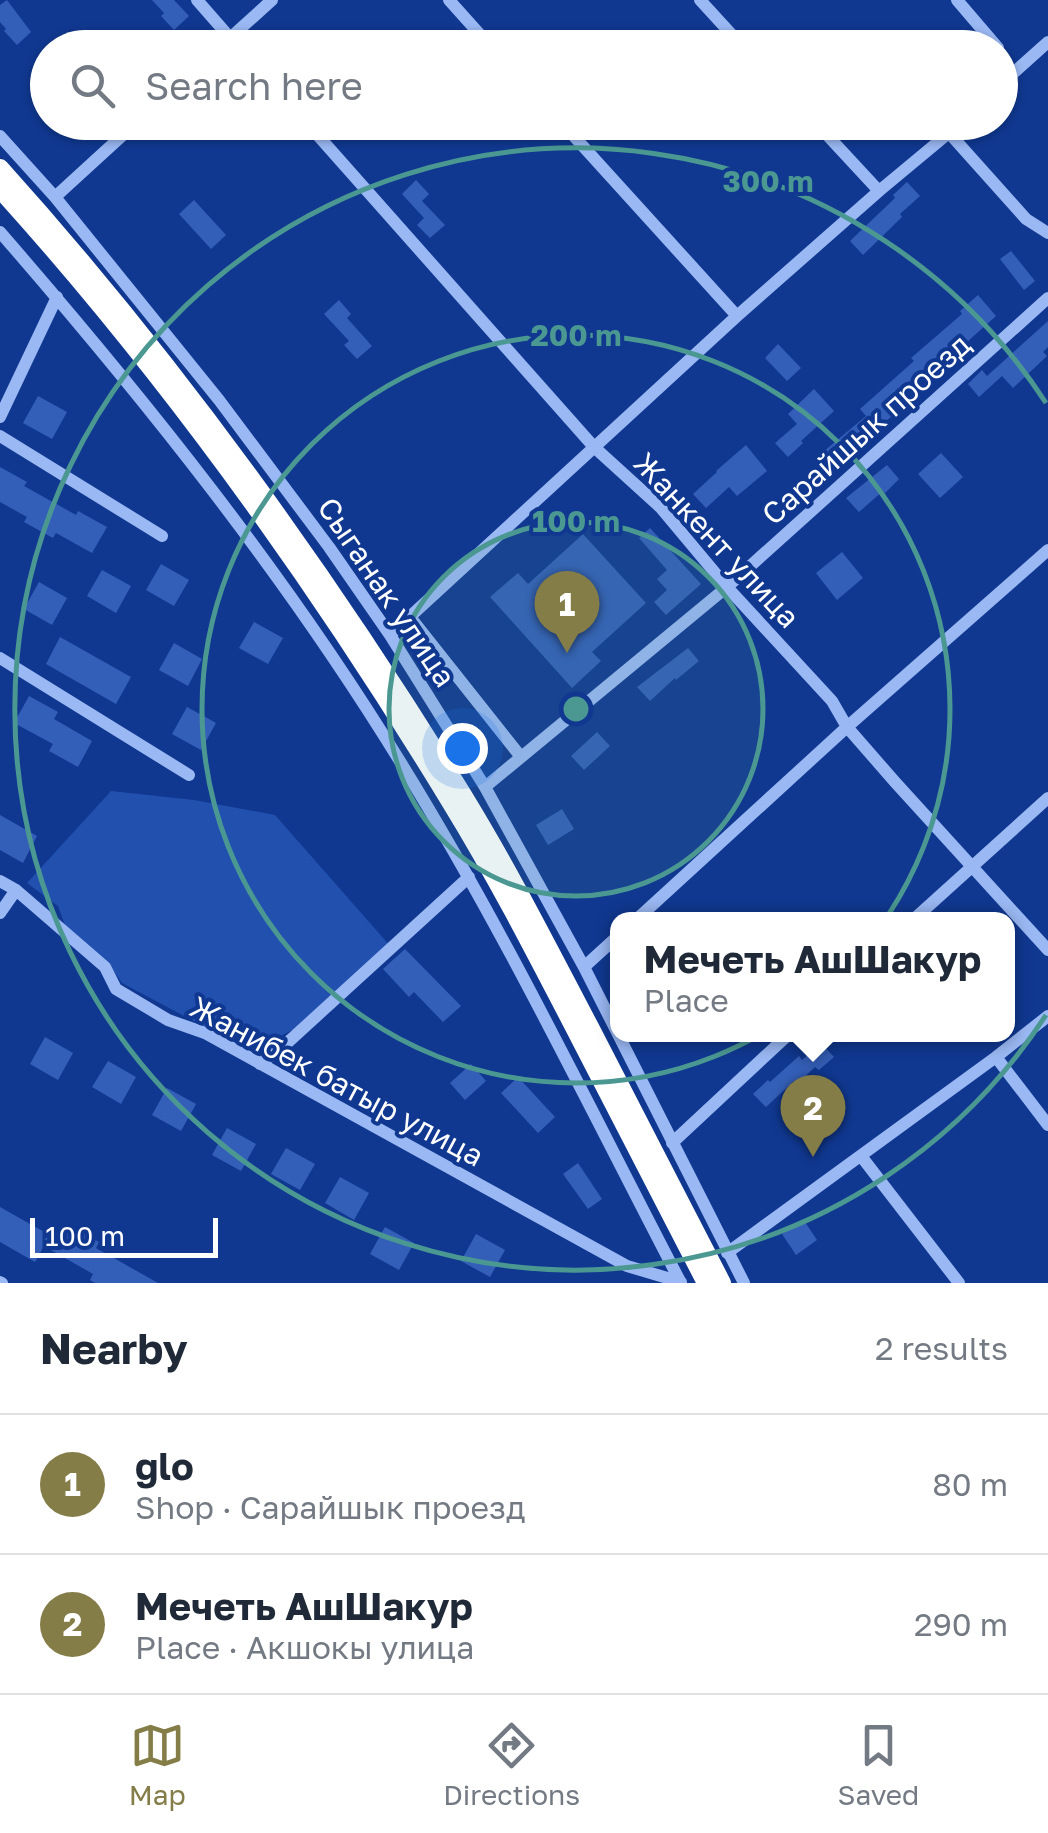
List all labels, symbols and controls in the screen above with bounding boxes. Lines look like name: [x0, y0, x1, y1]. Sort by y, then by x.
search box: [30, 30, 1018, 140]
icon: search: [65, 58, 120, 113]
text: Search here: [145, 63, 363, 108]
text: 300 m: [722, 163, 814, 199]
text: 200 m: [530, 317, 622, 353]
street label: Сарайшык проезд: [754, 326, 978, 532]
street label: Жанкент улица: [627, 445, 807, 635]
street label: Сыганак улица: [310, 491, 464, 693]
text: 100 m: [532, 503, 620, 539]
pin: 1: [534, 570, 600, 653]
centre of rings: [558, 691, 594, 727]
your location: [437, 723, 488, 774]
popup: [610, 912, 1015, 1042]
text: Мечеть АшШакур: [644, 936, 981, 981]
text: Place: [644, 981, 729, 1019]
street label: Жанибек батыр улица: [184, 988, 490, 1174]
pin: 2: [780, 1074, 846, 1157]
scale bar: [30, 1213, 218, 1258]
text: 100 m: [45, 1219, 125, 1252]
text: Nearby: [40, 1323, 188, 1373]
text: 2 results: [875, 1329, 1008, 1367]
text: glo: [135, 1443, 194, 1488]
text: 1: [64, 1465, 81, 1503]
text: 80 m: [932, 1465, 1008, 1503]
text: Shop · Сарайшык проезд: [135, 1488, 525, 1526]
text: Мечеть АшШакур: [135, 1583, 473, 1628]
text: 2: [63, 1605, 82, 1643]
text: 290 m: [914, 1605, 1008, 1643]
text: Place · Акшокы улица: [135, 1628, 474, 1666]
tab: Map: [129, 1718, 186, 1811]
tab: Directions: [443, 1718, 580, 1811]
tab: Saved: [837, 1718, 919, 1811]

